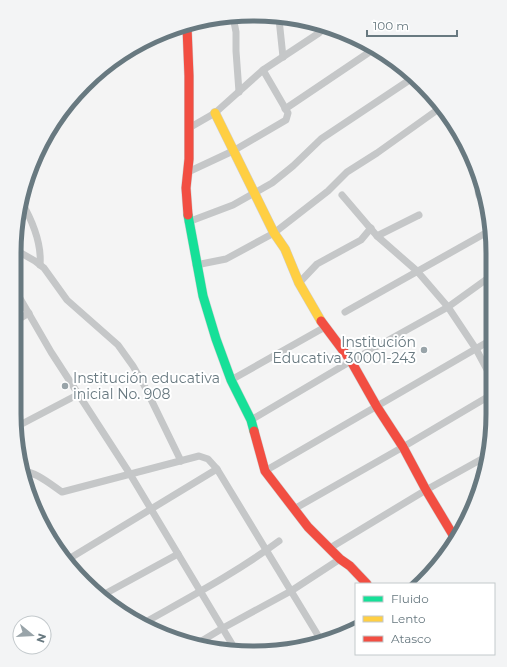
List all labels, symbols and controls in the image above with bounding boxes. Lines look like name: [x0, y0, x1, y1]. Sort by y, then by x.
scale bar: [367, 12, 457, 38]
text: 100 m: [373, 18, 409, 33]
place label: Institución Educativa 30001-243: [273, 333, 416, 367]
marker: Institución Educativa 30001-243: [419, 345, 429, 355]
place label: Institución educativa inicial No. 908: [73, 369, 220, 403]
marker: Institución educativa inicial No. 908: [60, 381, 70, 391]
legend: [355, 583, 495, 655]
text: Fluido: [391, 591, 429, 606]
text: Lento: [391, 611, 426, 626]
north arrow: [12, 615, 52, 655]
text: Atasco: [391, 631, 431, 646]
text: N: [33, 632, 50, 644]

